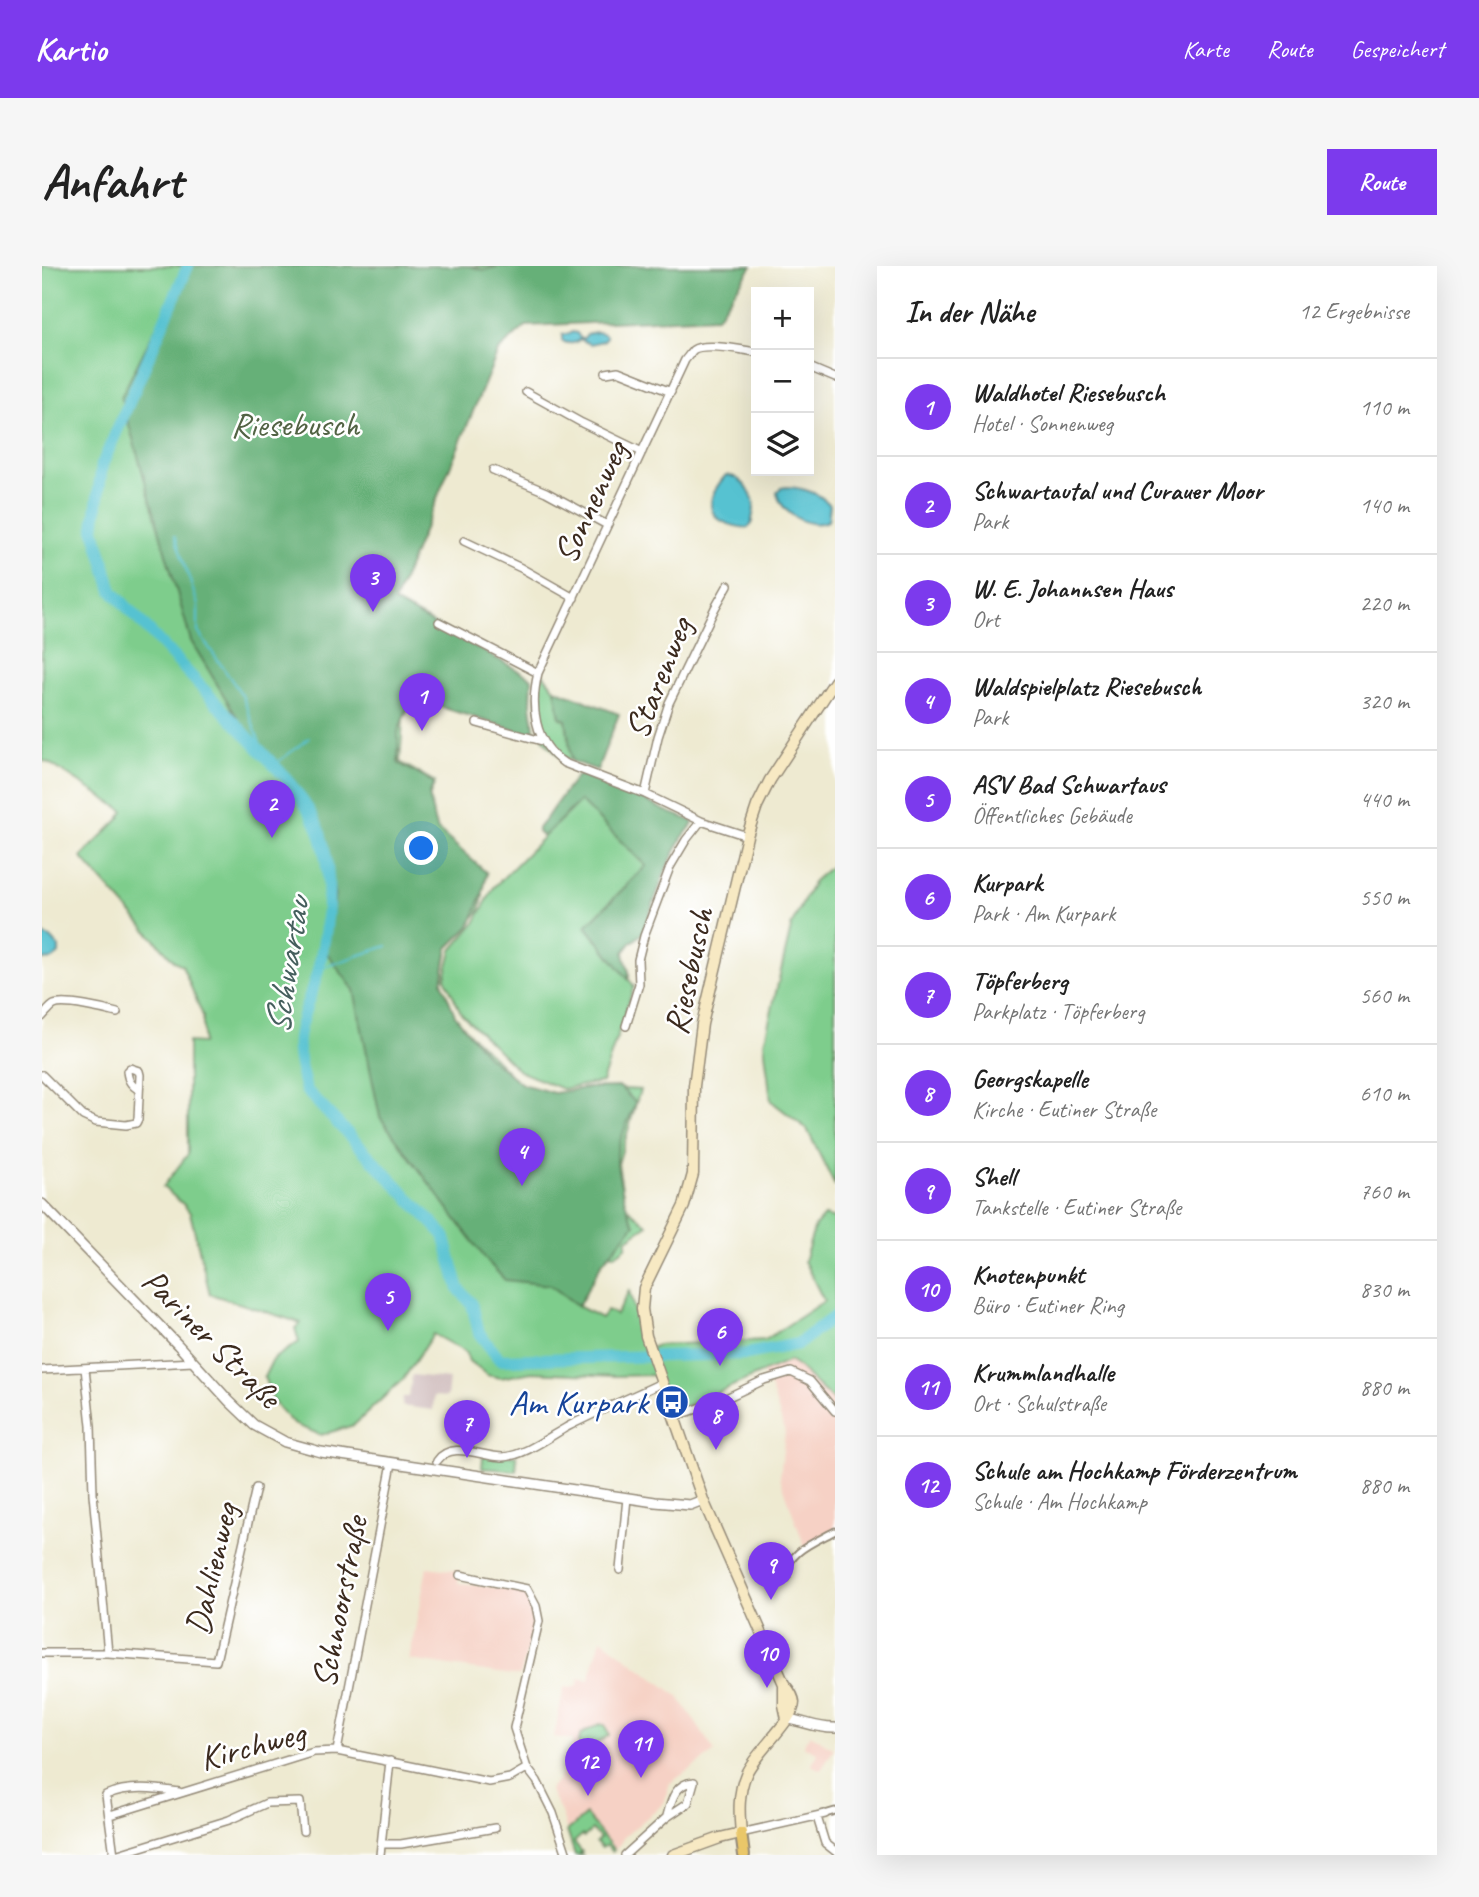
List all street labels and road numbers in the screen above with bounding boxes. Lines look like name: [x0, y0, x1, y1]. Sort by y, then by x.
street label: Sonnenweg: [543, 432, 639, 570]
street label: Starenweg: [614, 609, 704, 745]
street label: Riesebusch: [653, 902, 724, 1039]
street label: Pariner Straße: [132, 1259, 293, 1420]
street label: Dahlienweg: [175, 1497, 249, 1639]
street label: Schnoorstraße: [301, 1510, 379, 1692]
street label: Kirchweg: [195, 1709, 312, 1781]

